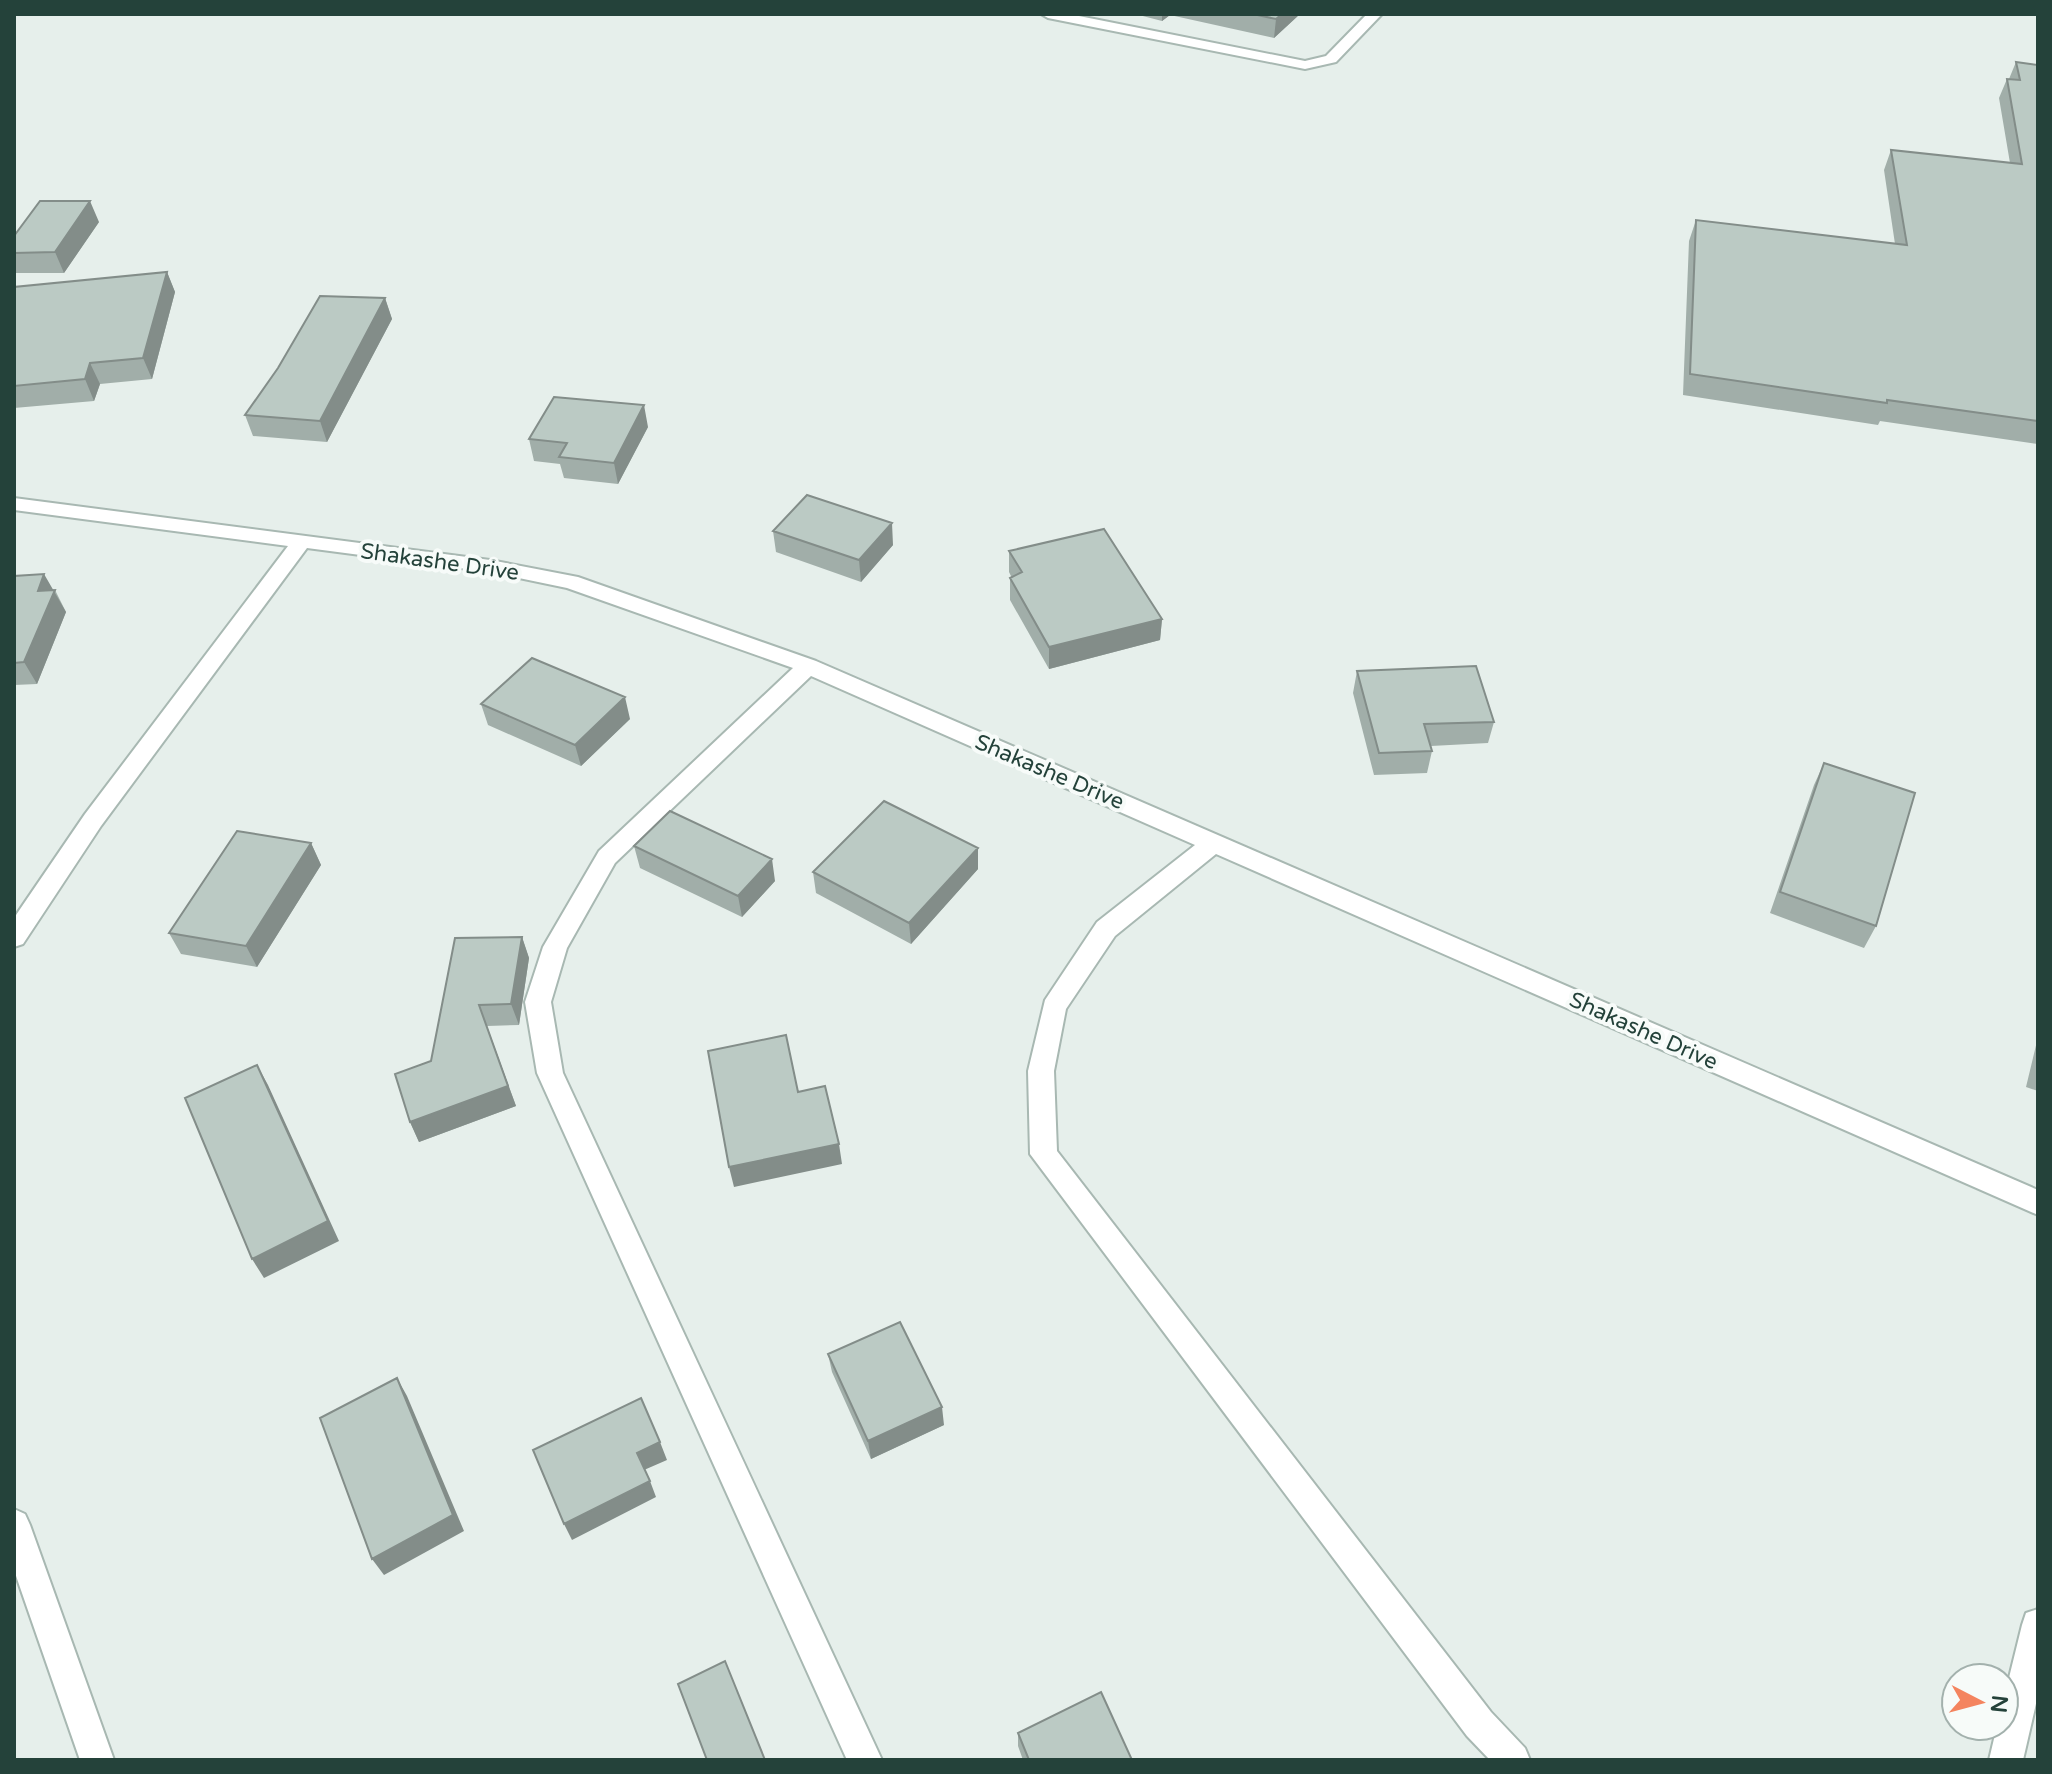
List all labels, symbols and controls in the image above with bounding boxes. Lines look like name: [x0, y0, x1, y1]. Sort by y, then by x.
street label: Shakashe Drive: [359, 538, 521, 586]
street label: Shakashe Drive: [971, 729, 1128, 815]
street label: Shakashe Drive: [1565, 987, 1722, 1075]
north arrow: [1940, 1662, 2020, 1742]
text: N: [1985, 1694, 2013, 1714]

